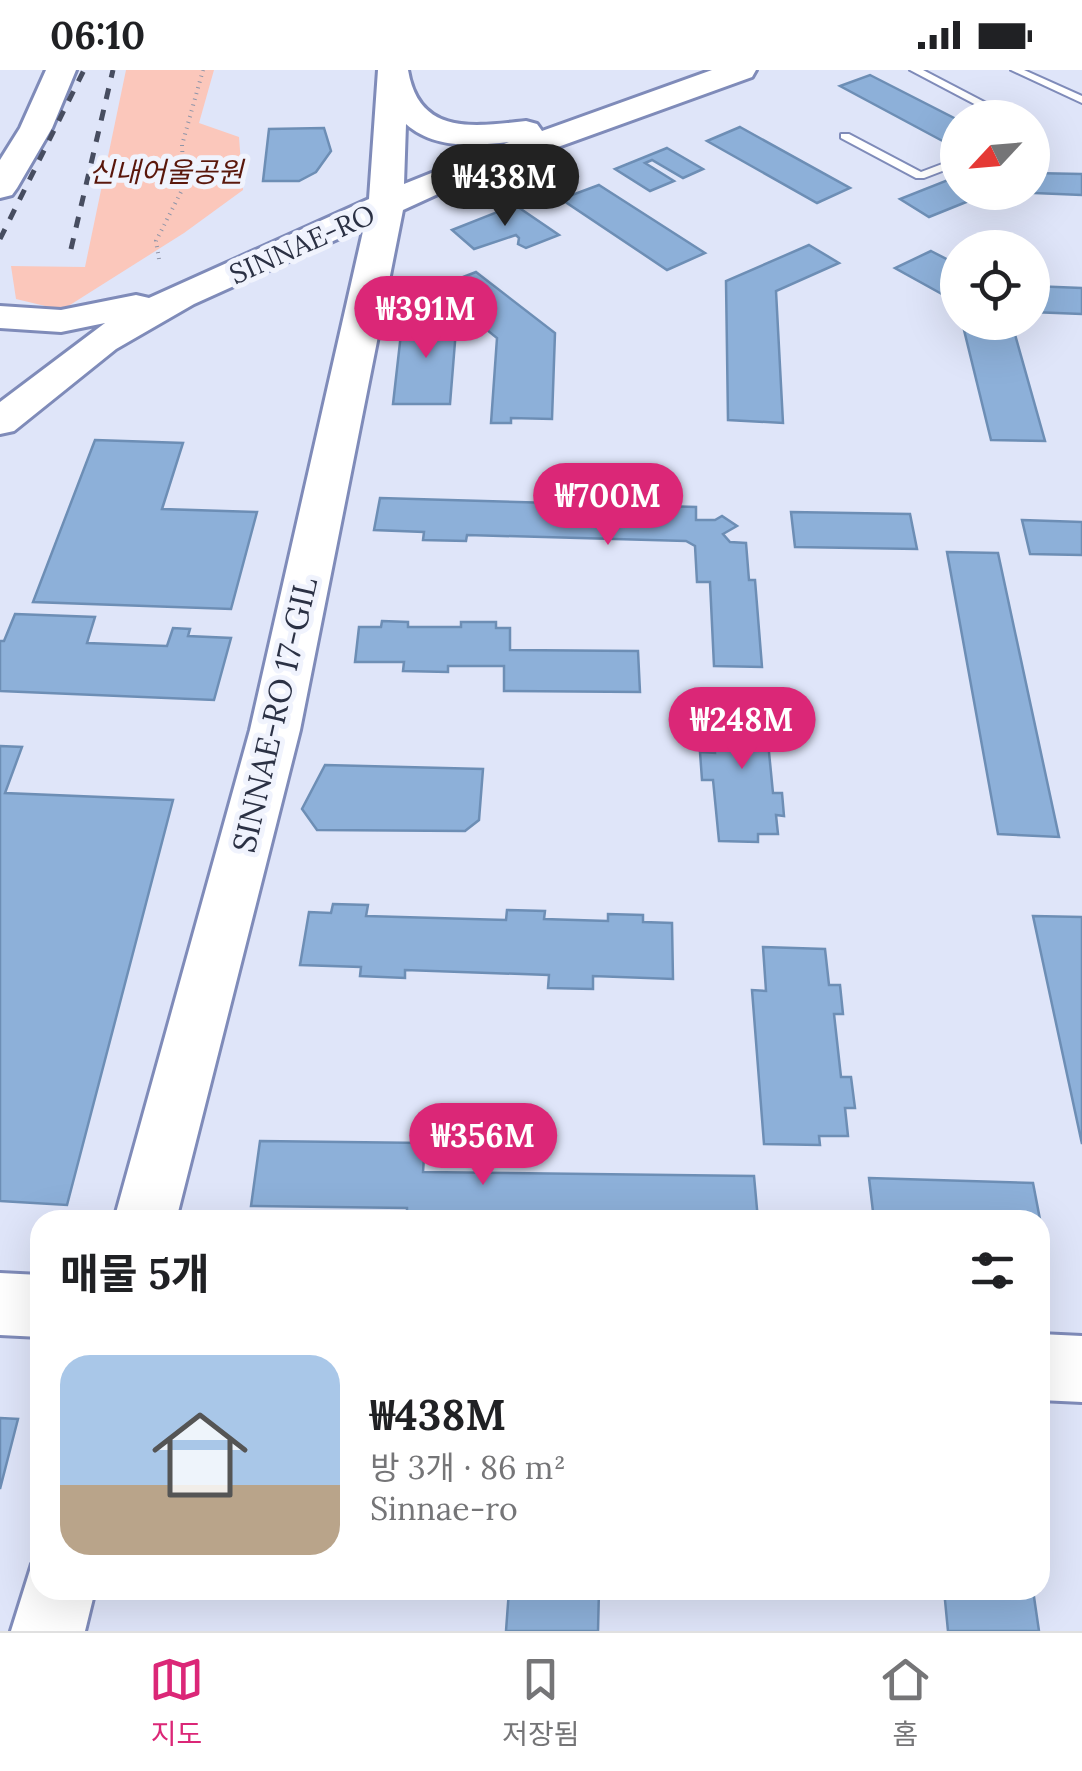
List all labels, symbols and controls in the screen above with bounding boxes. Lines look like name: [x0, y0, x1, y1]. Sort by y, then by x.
text: 06:10: [50, 11, 145, 59]
north arrow: [940, 100, 1050, 210]
map controls: [940, 100, 1050, 340]
pin: ₩438M: [435, 144, 575, 229]
park label: 신내어울공원: [89, 154, 246, 190]
text: ₩438M: [453, 156, 557, 197]
street label: SINNAE-RO: [224, 196, 380, 292]
button: locate: [940, 230, 1050, 340]
pin: ₩391M: [356, 276, 496, 361]
text: ₩391M: [376, 288, 476, 329]
pin: ₩700M: [538, 463, 678, 548]
text: ₩700M: [555, 475, 661, 516]
street label: SINNAE-RO 17-GIL: [223, 573, 326, 856]
pin: ₩248M: [672, 687, 812, 772]
text: ₩248M: [691, 699, 793, 740]
pin: ₩356M: [413, 1103, 553, 1188]
text: ₩356M: [431, 1115, 535, 1156]
icon: filters: [965, 1243, 1020, 1298]
text: 매물 5개: [60, 1247, 210, 1301]
text: ₩438M: [370, 1388, 506, 1442]
icon: home: [140, 1395, 260, 1515]
text: 방 3개 · 86 m²: [370, 1447, 566, 1488]
text: Sinnae-ro: [370, 1488, 518, 1529]
tab: 지도: [149, 1652, 204, 1752]
tab: 저장됨: [502, 1652, 580, 1752]
tab: 홈: [878, 1652, 933, 1752]

